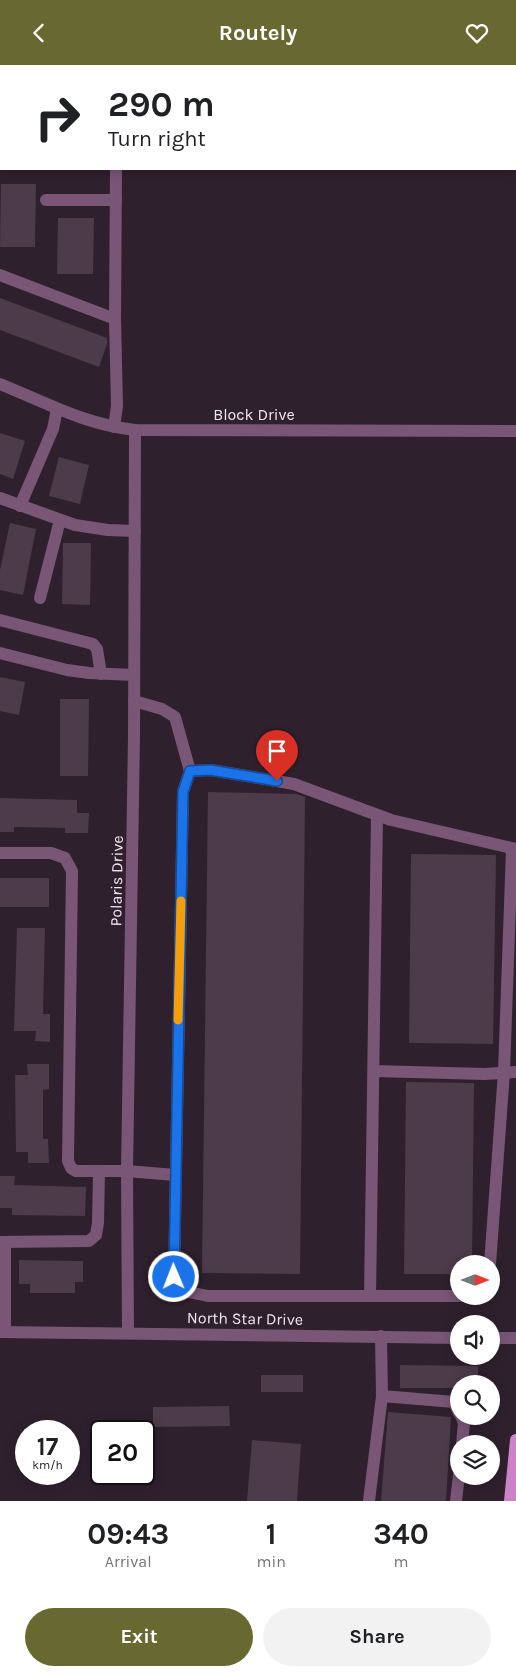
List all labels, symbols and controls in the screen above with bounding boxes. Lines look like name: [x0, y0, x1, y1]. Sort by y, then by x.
icon: back: [25, 19, 53, 47]
icon: heart: [463, 19, 491, 47]
text: Routely: [219, 20, 297, 46]
text: 290 m: [108, 84, 215, 125]
icon: right: [25, 85, 90, 150]
text: Turn right: [108, 126, 206, 152]
street label: Block Drive: [213, 405, 295, 424]
pin: [256, 730, 298, 781]
icon: arrive: [263, 737, 291, 765]
street label: Polaris Drive: [106, 835, 127, 927]
position arrow: [147, 1250, 199, 1302]
north arrow: [450, 1255, 500, 1305]
map controls: [450, 1255, 500, 1485]
street label: North Star Drive: [187, 1308, 303, 1329]
button: sound: [450, 1315, 500, 1365]
button: search: [450, 1375, 500, 1425]
speed limit sign: 20: [90, 1420, 155, 1485]
text: 17: [37, 1432, 58, 1461]
button: layers: [450, 1435, 500, 1485]
text: km/h: [32, 1458, 63, 1472]
text: 09:43: [87, 1516, 169, 1552]
text: 1: [266, 1516, 277, 1552]
text: 340: [373, 1516, 429, 1552]
text: Arrival: [105, 1552, 152, 1571]
text: min: [256, 1552, 286, 1571]
text: m: [393, 1552, 408, 1571]
button: Exit: [25, 1608, 253, 1666]
button: Share: [263, 1608, 491, 1666]

